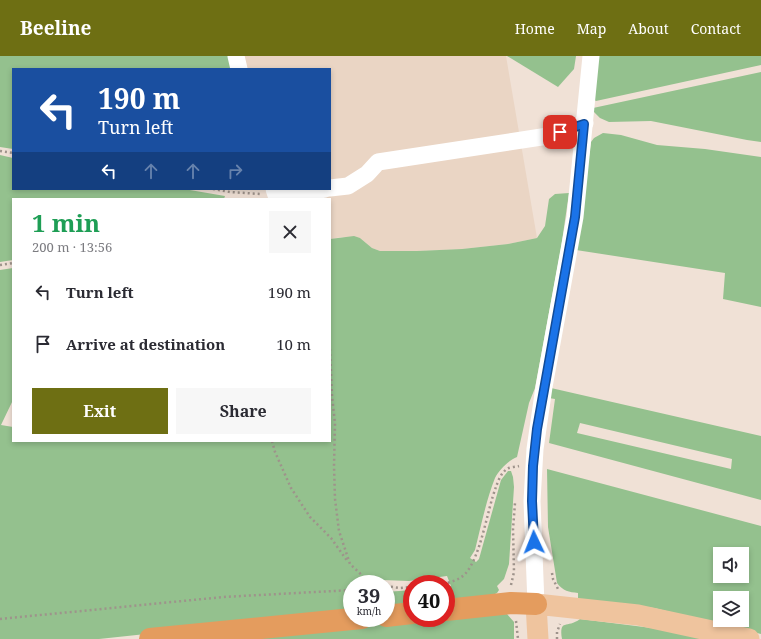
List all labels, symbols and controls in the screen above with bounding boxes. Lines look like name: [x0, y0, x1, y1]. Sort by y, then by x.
text: Beeline: [20, 15, 91, 41]
text: Home: [515, 19, 555, 38]
text: Map: [577, 19, 606, 38]
text: About: [628, 19, 669, 38]
text: Contact: [691, 19, 741, 38]
text: 190 m: [98, 79, 180, 117]
icon: left: [32, 84, 84, 136]
text: Turn left: [98, 115, 173, 139]
pin: [543, 115, 577, 149]
icon: arrive: [549, 121, 571, 143]
icon: left: [98, 160, 120, 182]
icon: ahead: [140, 160, 162, 182]
icon: ahead: [182, 160, 204, 182]
icon: right: [224, 160, 246, 182]
text: 1 min: [32, 206, 100, 239]
button: close: [269, 211, 311, 253]
text: 200 m · 13:56: [32, 238, 112, 256]
icon: left: [32, 281, 54, 303]
text: Turn left: [66, 282, 134, 302]
text: 190 m: [268, 282, 311, 302]
icon: arrive: [32, 333, 54, 355]
text: Arrive at destination: [66, 334, 225, 354]
text: 10 m: [276, 334, 311, 354]
button: Exit: [32, 388, 168, 434]
button: Share: [176, 388, 311, 434]
position arrow: [513, 521, 555, 563]
map controls: [713, 547, 749, 627]
button: sound: [713, 547, 749, 583]
speed limit sign: 40: [403, 575, 455, 627]
text: 39: [358, 582, 380, 609]
button: layers: [713, 591, 749, 627]
text: km/h: [357, 604, 381, 618]

